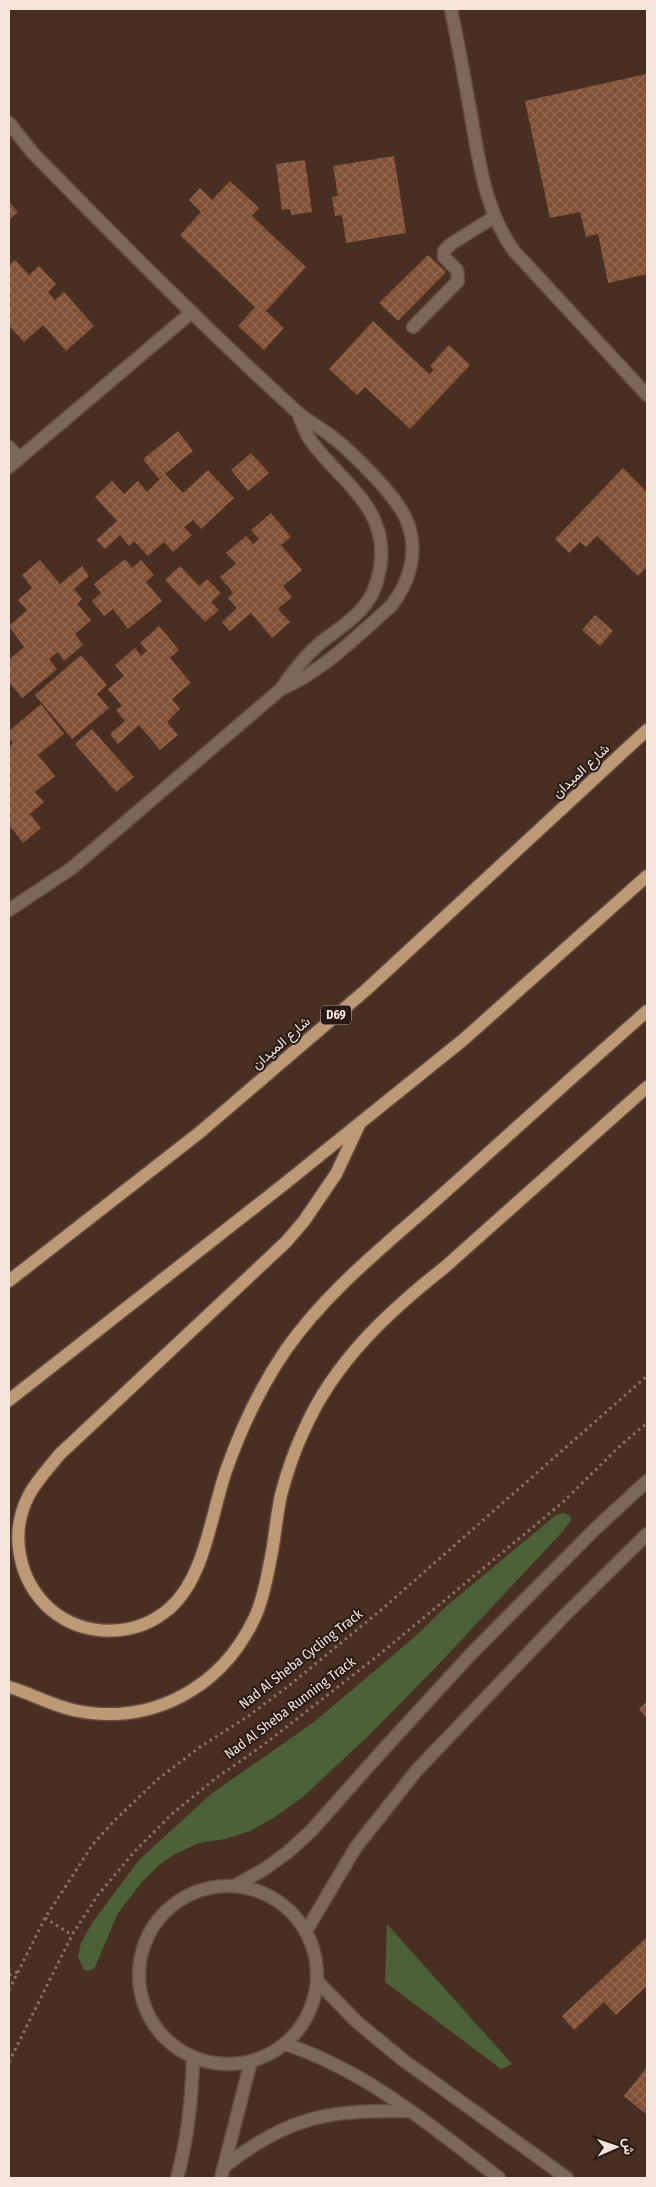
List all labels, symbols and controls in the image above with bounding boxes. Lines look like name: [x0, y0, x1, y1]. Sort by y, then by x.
street label: شارع الميدان: [549, 740, 614, 803]
road number: D69: [321, 1006, 351, 1024]
street label: شارع الميدان: [248, 1013, 315, 1075]
street label: Nad Al Sheba Cycling Track: [236, 1605, 367, 1713]
street label: Nad Al Sheba Running Track: [221, 1653, 359, 1763]
north arrow: [591, 2122, 641, 2172]
text: ش: [620, 2138, 637, 2155]

